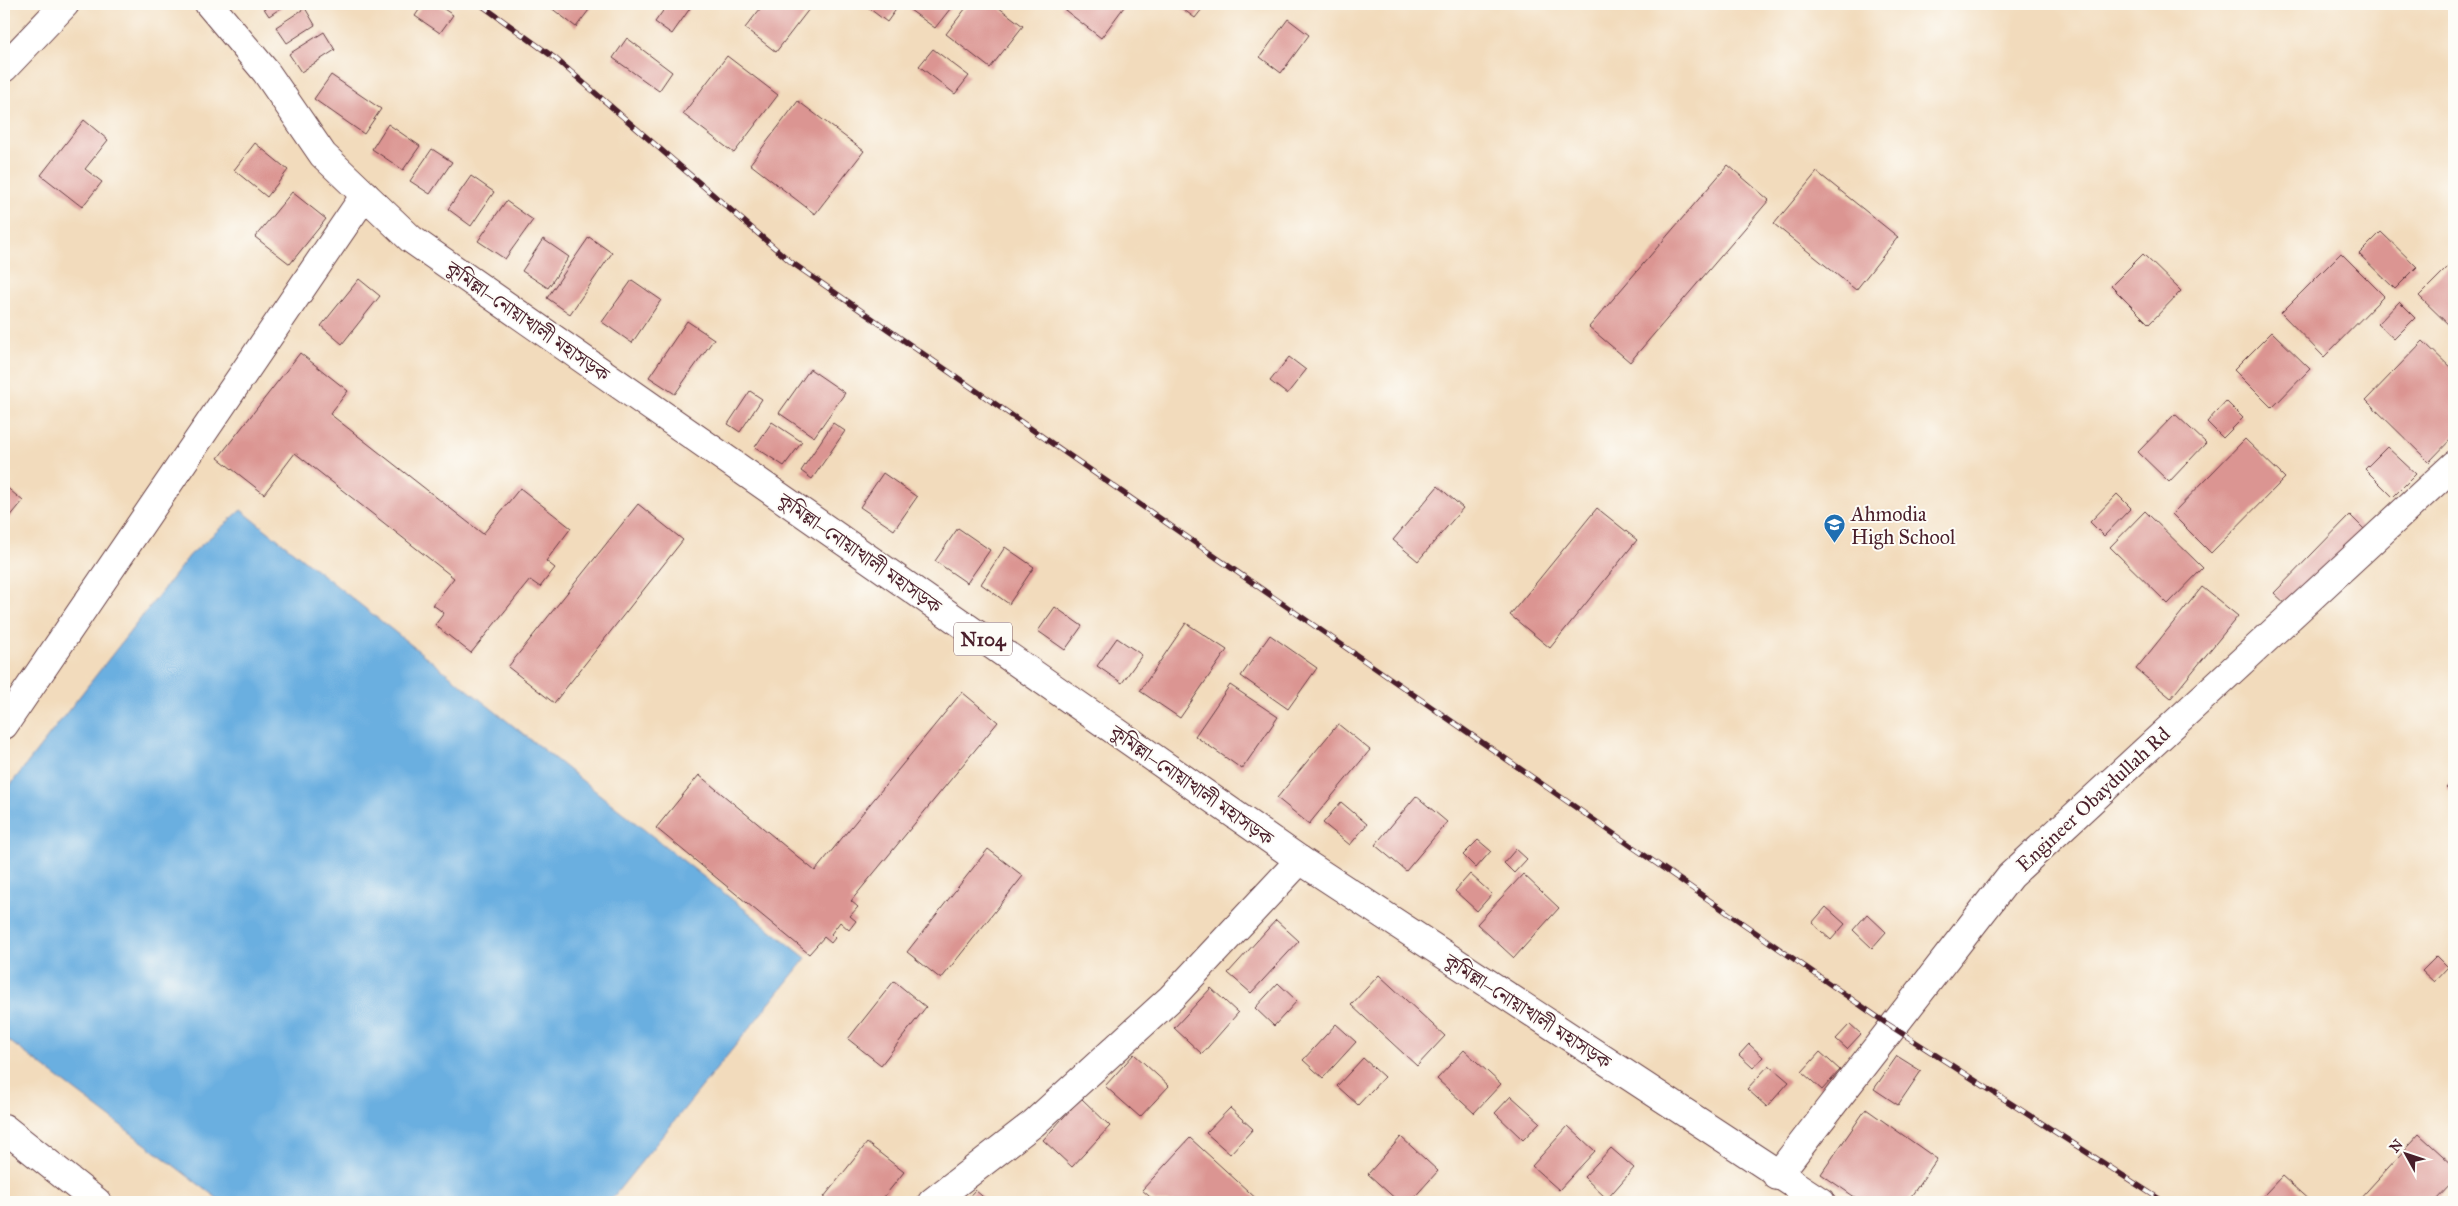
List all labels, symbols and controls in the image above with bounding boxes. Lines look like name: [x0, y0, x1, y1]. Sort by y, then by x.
street label: কুমিল্লা–নোয়াখালী মহাসড়ক: [440, 255, 615, 388]
street label: কুমিল্লা–নোয়াখালী মহাসড়ক: [772, 487, 947, 620]
place label: Ahmodia High School: [1850, 502, 1956, 550]
school or university icon: Ahmodia High School: [1823, 513, 1847, 544]
road number: N104: [954, 622, 1012, 656]
street label: কুমিল্লা–নোয়াখালী মহাসড়ক: [1104, 719, 1279, 852]
street label: Engineer Obaydullah Rd: [2011, 722, 2175, 877]
street label: কুমিল্লা–নোয়াখালী মহাসড়ক: [1439, 948, 1617, 1075]
north arrow: [2380, 1128, 2430, 1178]
text: N: [2386, 1136, 2407, 1156]

